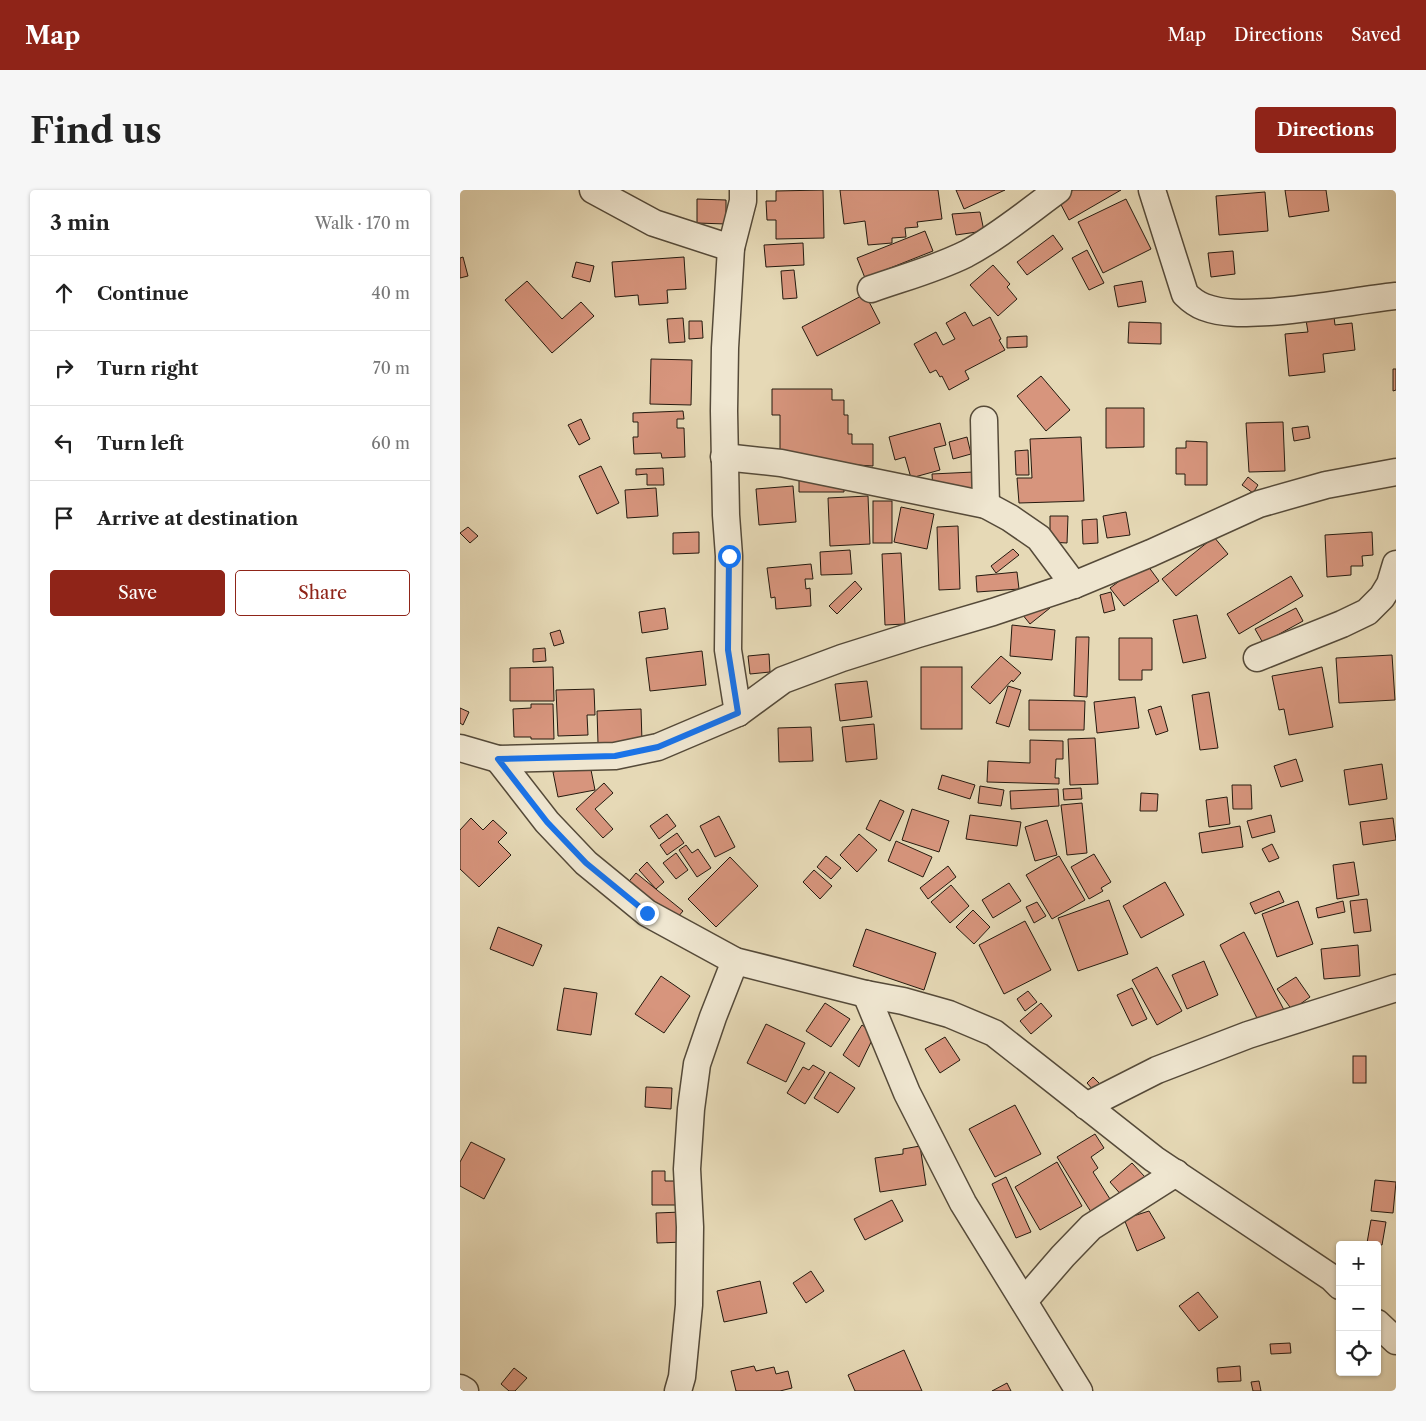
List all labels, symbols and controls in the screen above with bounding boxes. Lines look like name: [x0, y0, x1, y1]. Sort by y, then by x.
text: Map: [25, 21, 80, 50]
text: Map: [1167, 24, 1206, 46]
text: Directions: [1234, 24, 1323, 46]
text: Saved: [1351, 24, 1401, 46]
button: Directions: [1255, 107, 1396, 153]
text: Find us: [30, 109, 162, 152]
text: 3 min: [50, 210, 110, 235]
text: Walk · 170 m: [315, 213, 410, 233]
icon: ahead: [50, 279, 78, 307]
text: Continue: [97, 282, 189, 305]
text: 40 m: [371, 283, 410, 303]
icon: right: [50, 354, 78, 382]
text: Turn right: [97, 357, 198, 380]
text: 70 m: [373, 358, 410, 378]
icon: left: [50, 429, 78, 457]
text: Turn left: [97, 432, 184, 455]
text: 60 m: [371, 433, 410, 453]
icon: arrive: [50, 504, 78, 532]
text: Arrive at destination: [97, 507, 298, 530]
route start: [718, 545, 741, 568]
button: Save: [50, 570, 225, 616]
button: Share: [235, 570, 410, 616]
route end: [636, 902, 659, 925]
map controls: [1336, 1241, 1381, 1376]
button: +: [1336, 1241, 1381, 1286]
button: −: [1336, 1286, 1381, 1331]
button: locate: [1336, 1331, 1381, 1376]

